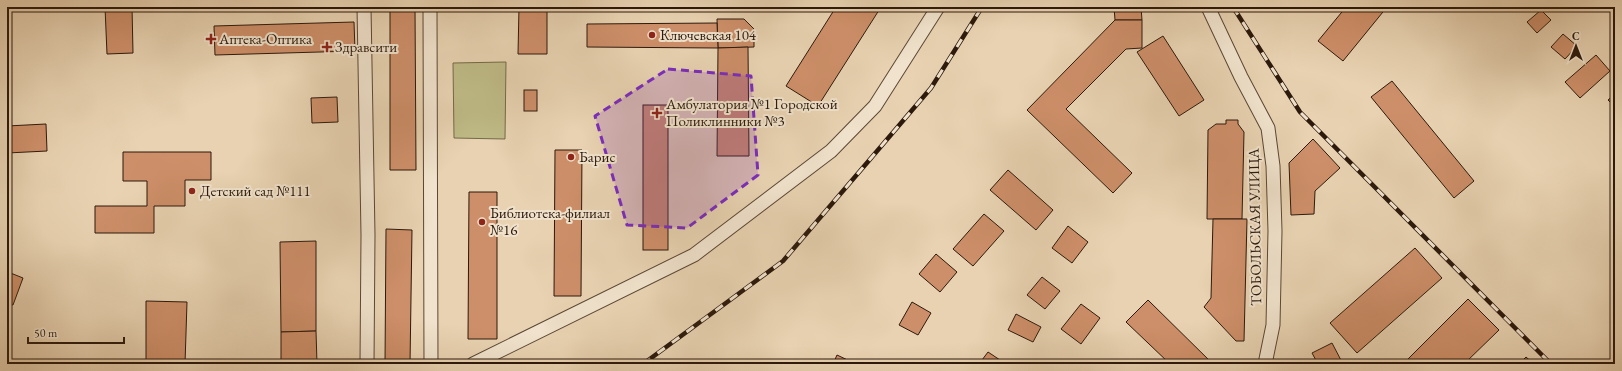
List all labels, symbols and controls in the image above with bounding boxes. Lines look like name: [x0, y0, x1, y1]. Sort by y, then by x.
place label: Ключевская 104: [660, 25, 757, 44]
north arrow: [1556, 26, 1596, 66]
place label: Аптека-Оптика: [218, 29, 312, 48]
text: С: [1572, 29, 1580, 43]
marker: Ключевская 104: [647, 30, 657, 40]
marker: Аптека-Оптика: [206, 34, 216, 44]
place label: Здравсити: [335, 37, 397, 56]
marker: Здравсити: [322, 42, 332, 52]
place label: Амбулатория №1 Городской Поликлинники №3: [665, 94, 838, 130]
marker: Амбулатория №1 Городской Поликлинники №3: [651, 107, 663, 119]
place label: Барис: [579, 147, 616, 166]
street label: ТОБОЛЬСКАЯ УЛИЦА: [1244, 147, 1265, 306]
marker: Барис: [566, 152, 576, 162]
place label: Детский сад №111: [200, 181, 311, 200]
marker: Детский сад №111: [187, 186, 197, 196]
place label: Библиотека-филиал №16: [490, 203, 610, 239]
marker: Библиотека-филиал №16: [477, 217, 487, 227]
scale bar: [28, 319, 124, 345]
text: 50 m: [34, 325, 58, 341]

